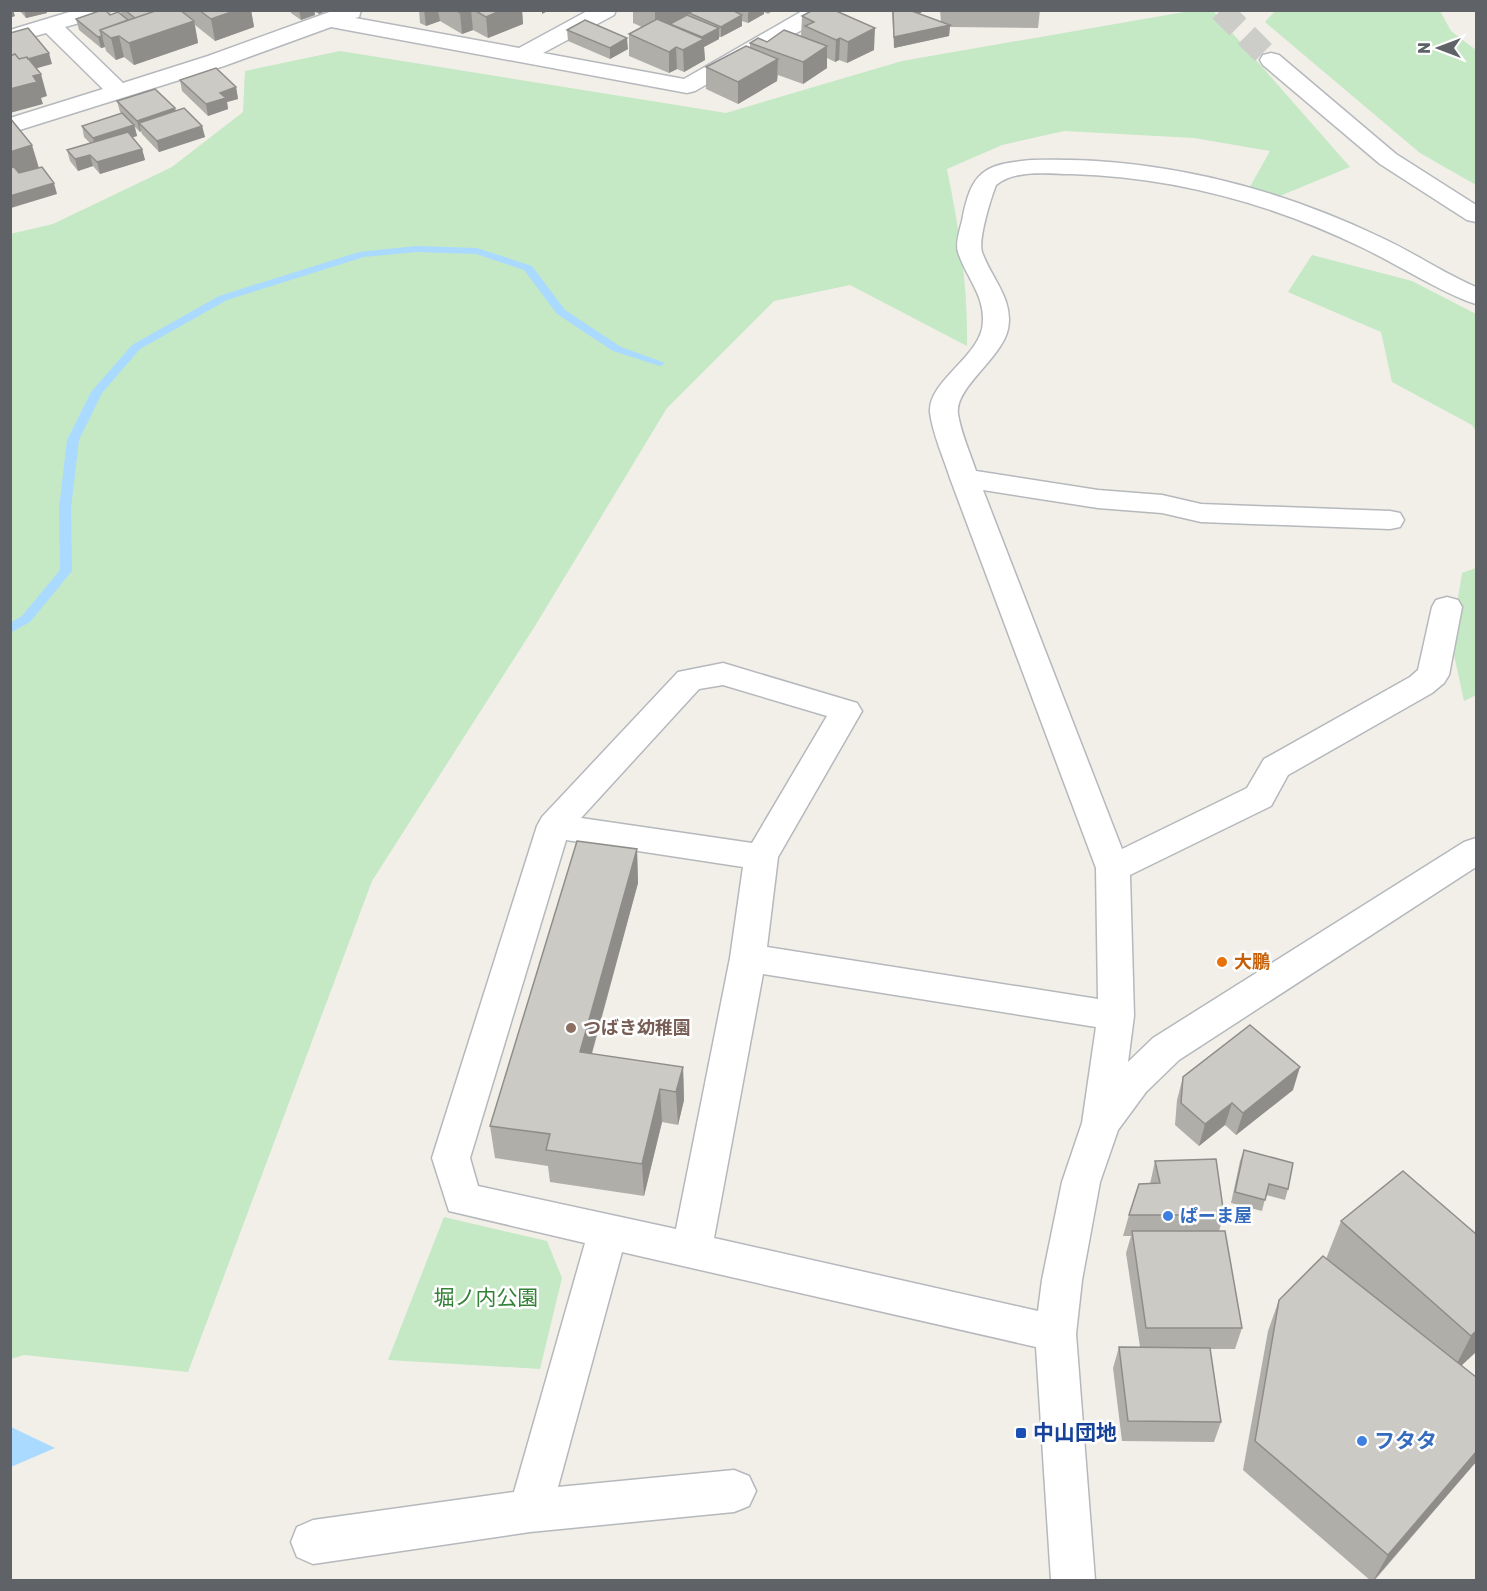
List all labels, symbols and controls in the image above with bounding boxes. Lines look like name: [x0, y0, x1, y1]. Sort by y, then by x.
north arrow: [1409, 18, 1469, 78]
text: N: [1415, 42, 1434, 54]
place label: 大鵬: [1234, 951, 1270, 973]
marker: 大鵬: [1215, 955, 1229, 969]
place label: つばき幼稚園: [583, 1017, 691, 1039]
marker: つばき幼稚園: [564, 1021, 578, 1035]
place label: ぱーま屋: [1180, 1205, 1252, 1227]
marker: ぱーま屋: [1161, 1209, 1175, 1223]
park label: 堀ノ内公園: [434, 1285, 539, 1310]
place label: 中山団地: [1033, 1420, 1117, 1445]
marker: 中山団地: [1014, 1426, 1028, 1440]
place label: フタタ: [1374, 1428, 1437, 1453]
marker: フタタ: [1355, 1434, 1369, 1448]

